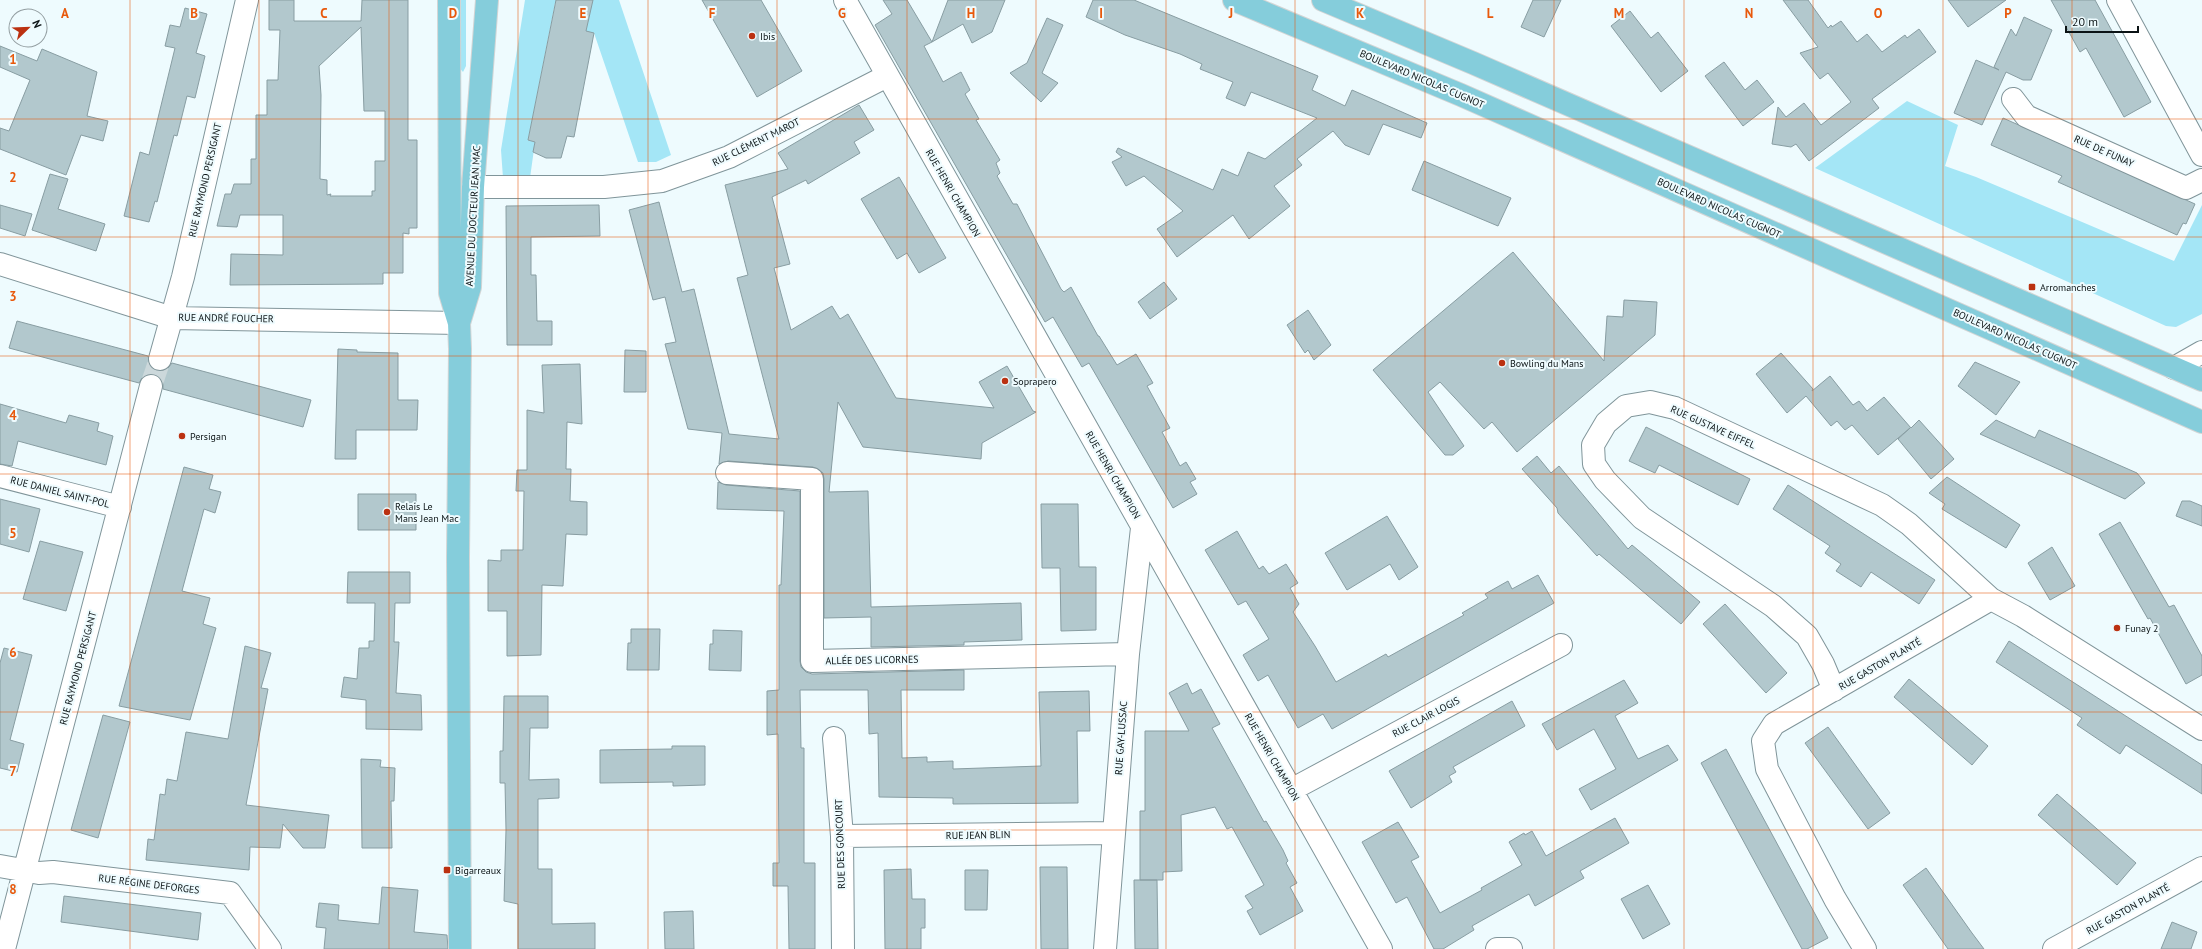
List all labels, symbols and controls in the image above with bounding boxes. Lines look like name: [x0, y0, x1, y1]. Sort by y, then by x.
text: A: [61, 5, 69, 22]
text: B: [190, 5, 198, 22]
text: C: [320, 5, 328, 22]
text: D: [449, 5, 457, 22]
text: E: [580, 5, 587, 22]
text: F: [709, 5, 716, 22]
text: G: [838, 5, 846, 22]
text: H: [967, 5, 975, 22]
text: I: [1099, 5, 1103, 22]
text: J: [1228, 5, 1233, 22]
text: K: [1356, 5, 1364, 22]
text: L: [1487, 5, 1494, 22]
text: M: [1614, 5, 1624, 22]
text: N: [1745, 5, 1753, 22]
text: O: [1874, 5, 1883, 22]
text: P: [2004, 5, 2012, 22]
north arrow: [8, 8, 48, 48]
scale bar: [2066, 8, 2138, 34]
text: 20 m: [2072, 14, 2098, 29]
text: N: [29, 18, 45, 30]
place label: Ibis: [760, 30, 775, 43]
marker: Ibis: [747, 31, 757, 41]
street label: BOULEVARD NICOLAS CUGNOT: [1358, 47, 1487, 111]
text: 1: [9, 51, 17, 68]
street label: RUE CLÉMENT MAROT: [710, 115, 802, 169]
street label: RUE RAYMOND PERSIGANT: [186, 121, 225, 238]
street label: RUE DE FUNAY: [2072, 132, 2136, 170]
street label: AVENUE DU DOCTEUR JEAN MAC: [463, 145, 483, 287]
street label: RUE HENRI CHAMPION: [923, 147, 983, 239]
text: 2: [9, 169, 17, 186]
street label: BOULEVARD NICOLAS CUGNOT: [1655, 175, 1783, 241]
place label: Arromanches: [2040, 281, 2096, 294]
marker: Arromanches: [2027, 282, 2037, 292]
text: 3: [9, 288, 17, 305]
street label: BOULEVARD NICOLAS CUGNOT: [1951, 306, 2079, 372]
street label: RUE ANDRÉ FOUCHER: [178, 311, 274, 325]
place label: Bowling du Mans: [1510, 357, 1584, 370]
marker: Bowling du Mans: [1497, 358, 1507, 368]
place label: Soprapero: [1013, 375, 1057, 388]
marker: Soprapero: [1000, 376, 1010, 386]
street label: RUE GUSTAVE EIFFEL: [1669, 402, 1757, 452]
text: 4: [9, 407, 17, 424]
street label: RUE HENRI CHAMPION: [1083, 429, 1143, 521]
place label: Persigan: [190, 430, 226, 443]
marker: Persigan: [177, 431, 187, 441]
street label: RUE DANIEL SAINT-POL: [9, 473, 111, 511]
place label: Relais Le Mans Jean Mac: [395, 500, 459, 525]
marker: Relais Le Mans Jean Mac: [382, 507, 392, 517]
text: 5: [9, 525, 17, 542]
street label: RUE RAYMOND PERSIGANT: [57, 609, 100, 726]
place label: Funay 2: [2125, 622, 2158, 635]
marker: Funay 2: [2112, 623, 2122, 633]
street label: RUE GASTON PLANTÉ: [1836, 635, 1924, 693]
text: 6: [9, 644, 17, 661]
street label: ALLÉE DES LICORNES: [825, 653, 919, 667]
street label: RUE CLAIR LOGIS: [1390, 694, 1462, 740]
street label: RUE GAY-LUSSAC: [1112, 700, 1130, 775]
street label: RUE HENRI CHAMPION: [1242, 711, 1302, 803]
text: 7: [9, 763, 17, 780]
street label: RUE DES GONCOURT: [832, 798, 848, 889]
street label: RUE JEAN BLIN: [946, 828, 1010, 842]
place label: Bigarreaux: [455, 864, 501, 877]
marker: Bigarreaux: [442, 865, 452, 875]
street label: RUE RÉGINE DEFORGES: [98, 871, 200, 897]
text: 8: [9, 881, 17, 898]
street label: RUE GASTON PLANTÉ: [2084, 881, 2172, 937]

